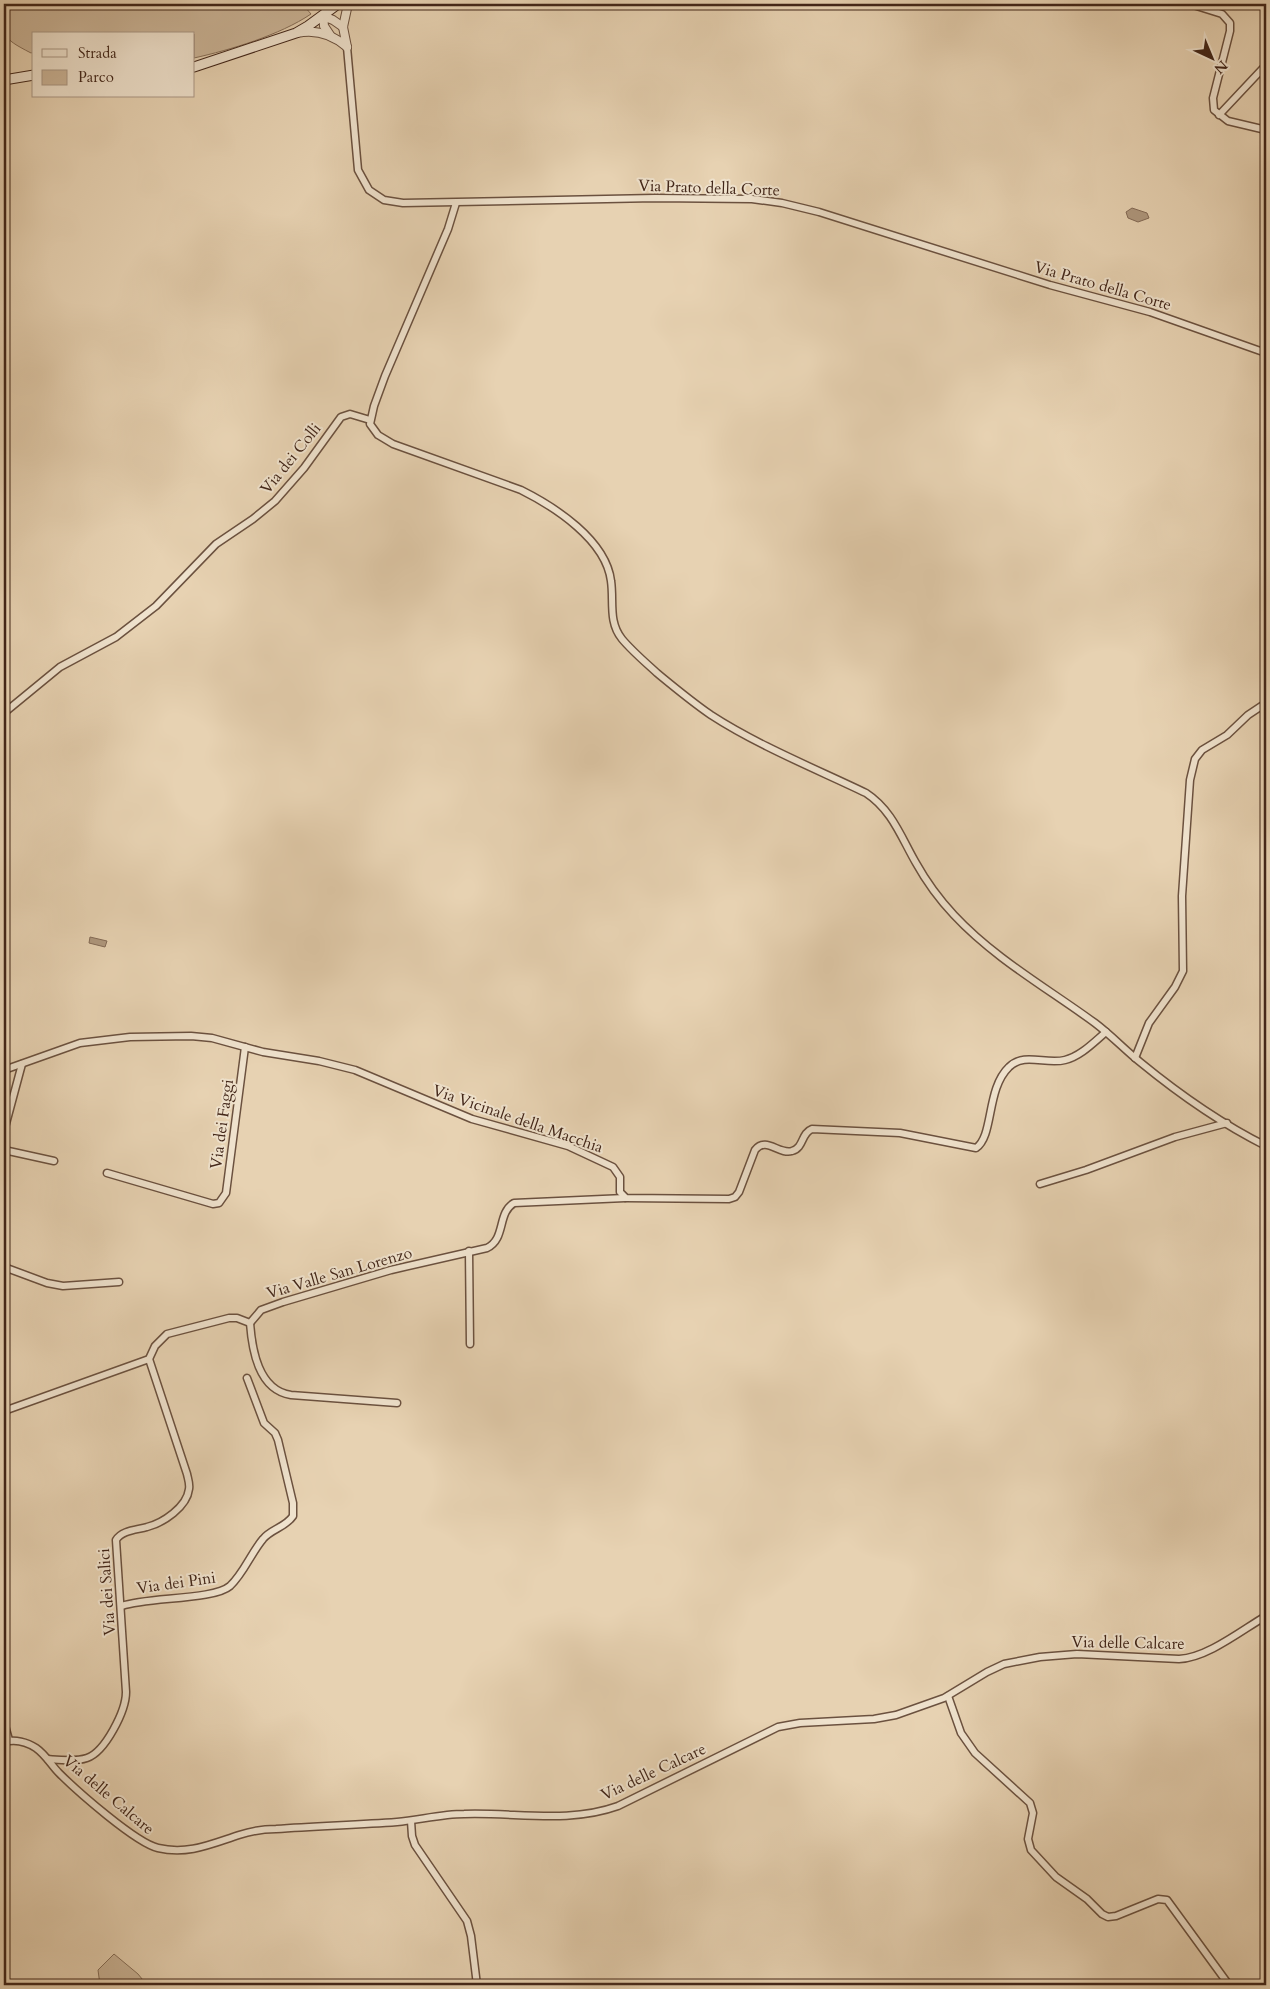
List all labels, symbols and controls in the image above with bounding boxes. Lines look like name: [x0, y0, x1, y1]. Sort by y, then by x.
legend: [32, 32, 195, 98]
north arrow: [1188, 32, 1238, 82]
text: Strada: [78, 43, 117, 63]
text: N: [1210, 56, 1232, 78]
text: Parco: [78, 67, 114, 87]
street label: Via Prato della Corte: [638, 175, 780, 201]
street label: Via Prato della Corte: [1032, 256, 1174, 316]
street label: Via dei Colli: [255, 418, 327, 499]
street label: Via dei Faggi: [205, 1077, 239, 1170]
street label: Via Vicinale della Macchia: [429, 1079, 606, 1159]
street label: Via Valle San Lorenzo: [264, 1242, 415, 1304]
street label: Via dei Salici: [93, 1547, 121, 1636]
street label: Via dei Pini: [135, 1566, 218, 1599]
street label: Via delle Calcare: [1071, 1631, 1185, 1655]
street label: Via delle Calcare: [597, 1738, 709, 1806]
street label: Via delle Calcare: [58, 1750, 159, 1840]

